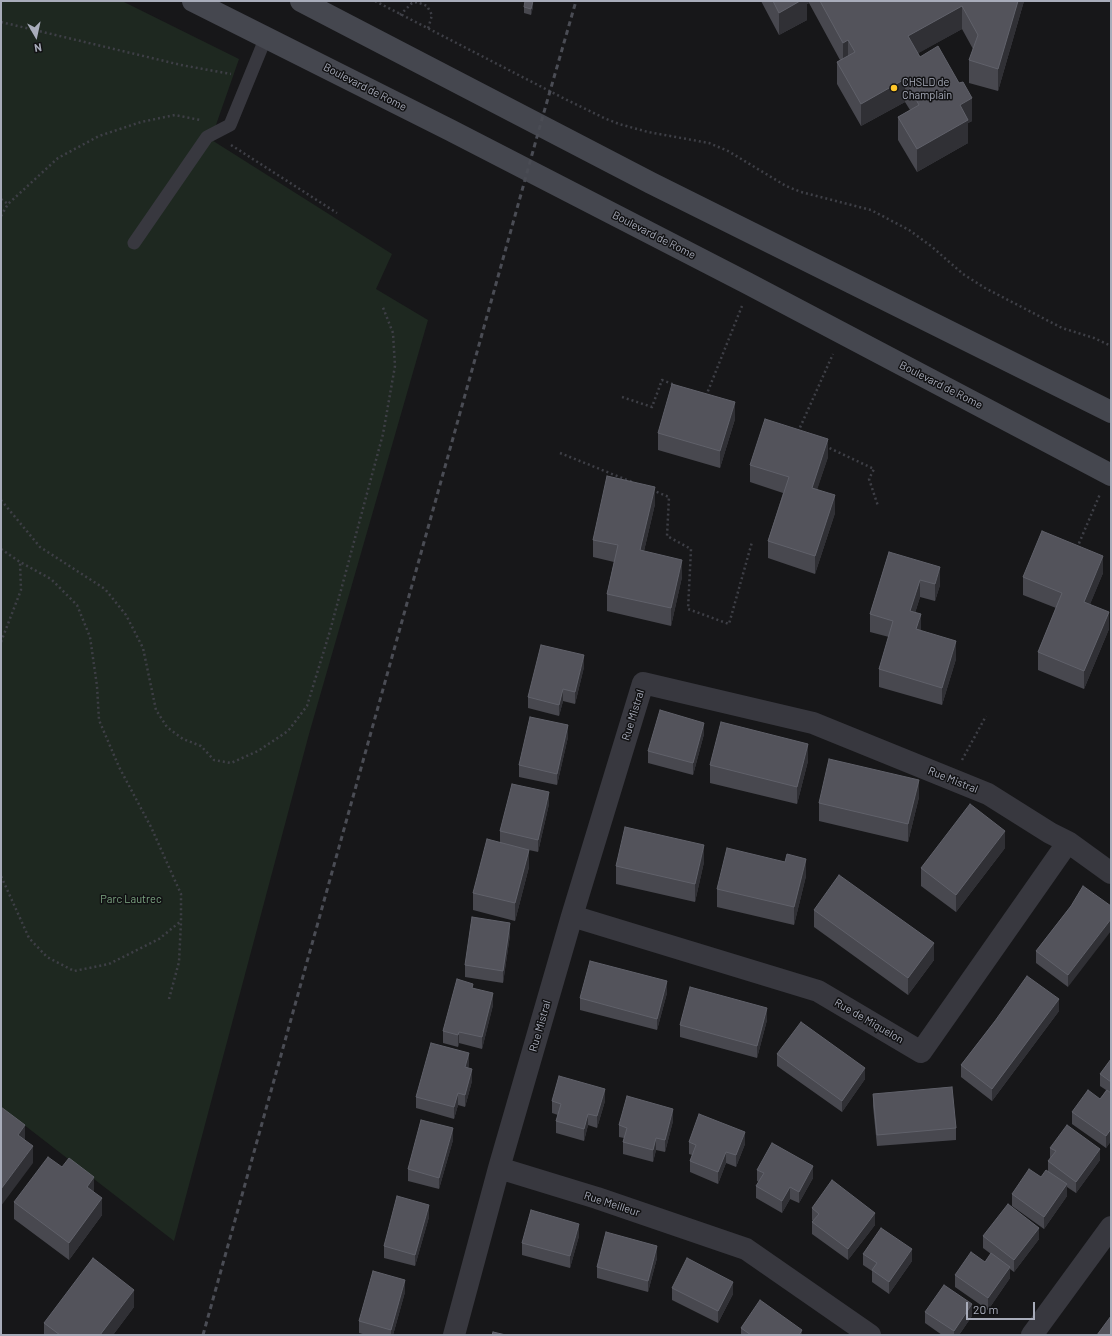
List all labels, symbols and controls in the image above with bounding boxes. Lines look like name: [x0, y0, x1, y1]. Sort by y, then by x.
north arrow: [16, 16, 56, 56]
text: N: [33, 41, 43, 55]
street label: Boulevard de Rome: [321, 60, 409, 114]
place label: CHSLD de Champlain: [902, 75, 952, 101]
marker: CHSLD de Champlain: [889, 83, 899, 93]
street label: Boulevard de Rome: [610, 208, 698, 262]
street label: Boulevard de Rome: [897, 358, 985, 412]
street label: Rue Mistral: [619, 688, 647, 742]
street label: Rue Mistral: [926, 764, 980, 796]
park label: Parc Lautrec: [100, 892, 162, 906]
street label: Rue de Miquelon: [832, 996, 906, 1046]
street label: Rue Mistral: [526, 999, 554, 1053]
street label: Rue Meilleur: [582, 1189, 642, 1219]
scale bar: [968, 1294, 1037, 1320]
text: 20 m: [973, 1302, 999, 1316]

